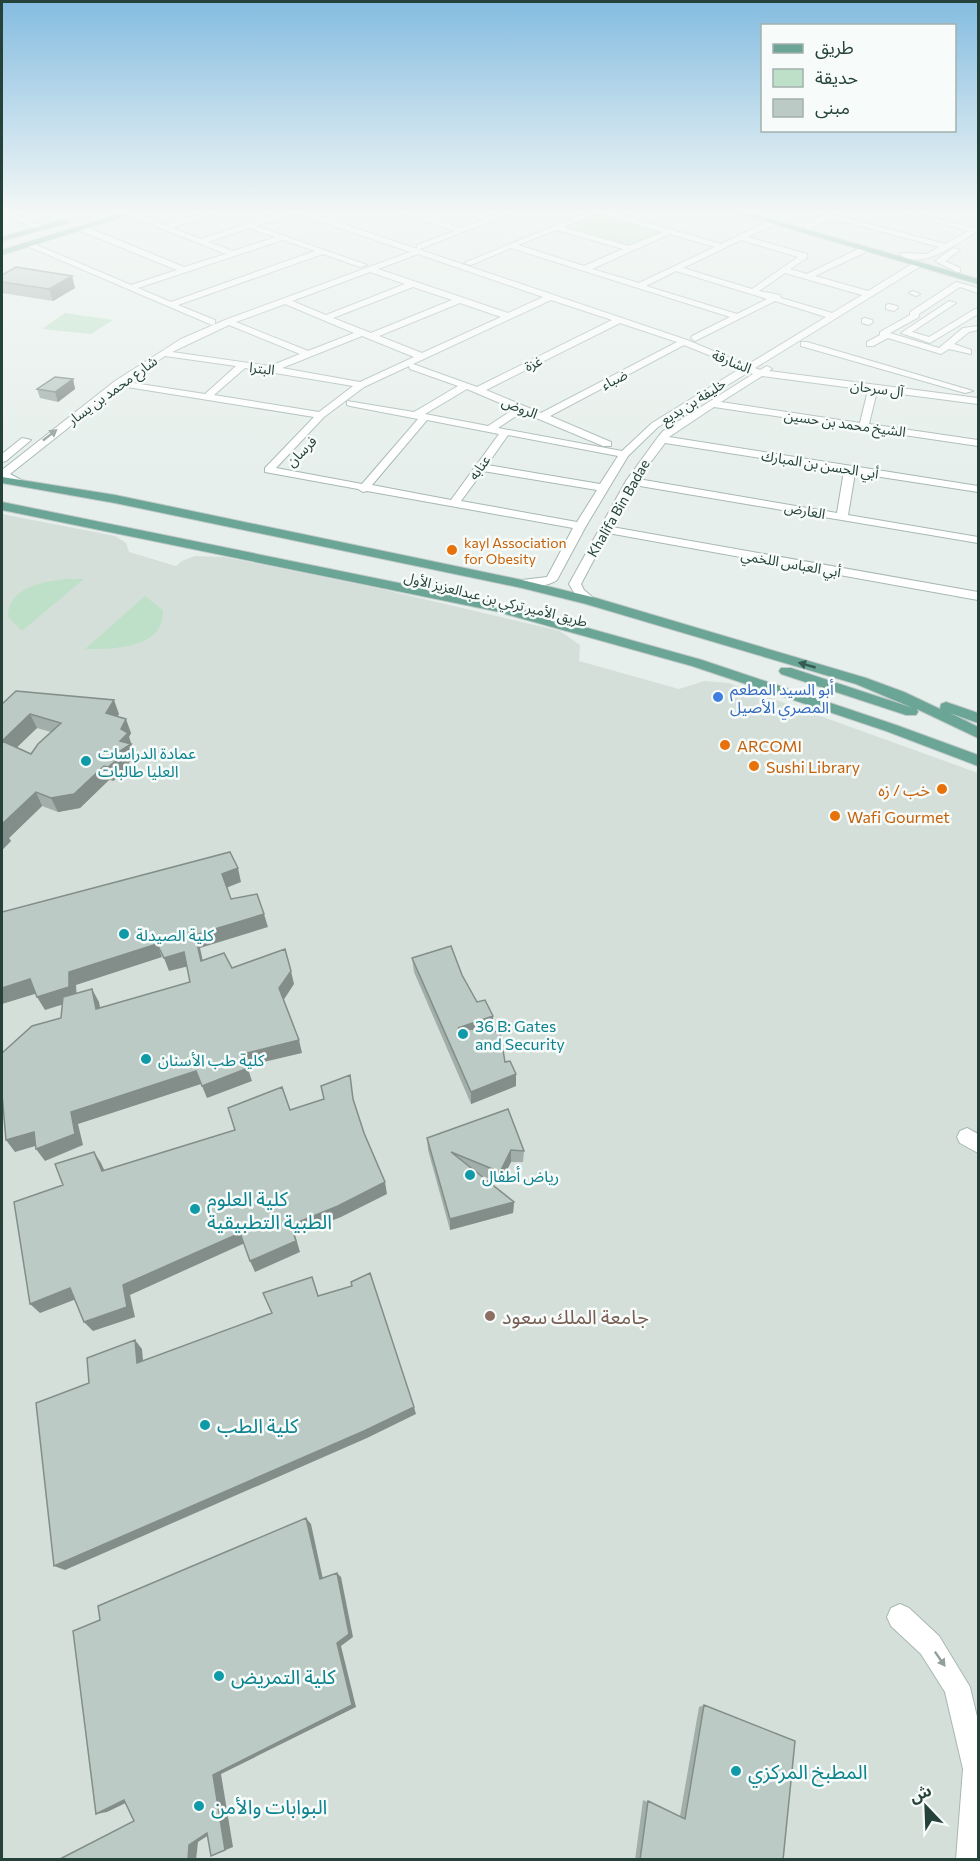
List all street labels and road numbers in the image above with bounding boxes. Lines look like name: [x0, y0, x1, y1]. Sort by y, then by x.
street label: الشارقة: [710, 345, 754, 377]
street label: غزة: [521, 351, 545, 375]
street label: شارع محمد بن يسار: [63, 352, 162, 431]
street label: البترا: [248, 358, 276, 379]
street label: ضباء: [598, 365, 630, 393]
street label: خليفة بن بديع: [657, 374, 730, 430]
street label: آل سرحان: [849, 376, 906, 401]
street label: الروض: [499, 392, 540, 423]
street label: الشيخ محمد بن حسين: [783, 406, 907, 443]
street label: فرسان: [282, 432, 320, 470]
street label: أبي الحسن بن المبارك: [760, 446, 880, 485]
street label: عنابه: [464, 451, 494, 483]
street label: Khalifa Bin Badae: [583, 456, 653, 560]
street label: العارض: [783, 498, 827, 523]
street label: أبي العباس اللخمي: [739, 546, 843, 583]
street label: طريق الأمير تركي بن عبدالعزيز الأول: [402, 568, 589, 633]

